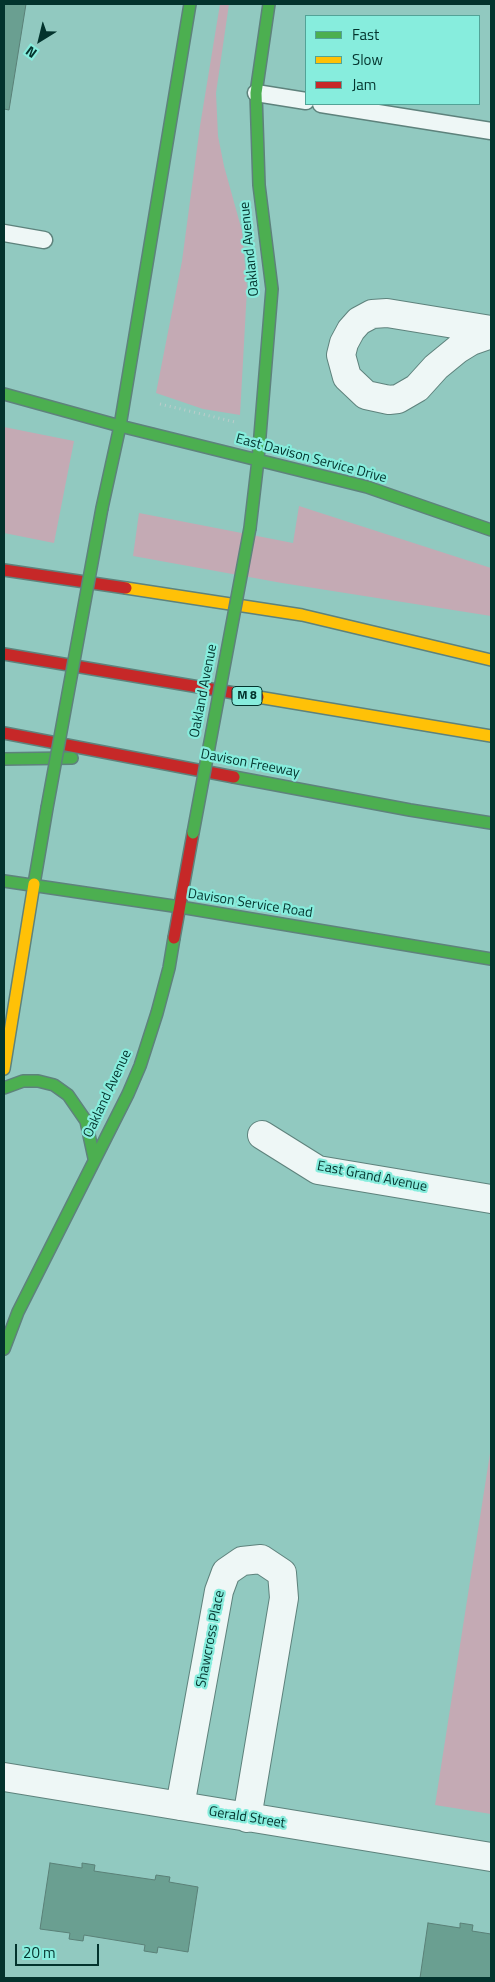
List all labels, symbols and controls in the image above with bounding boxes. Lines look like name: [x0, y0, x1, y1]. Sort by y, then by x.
north arrow: [15, 15, 65, 65]
legend: [305, 15, 480, 105]
text: Fast: [352, 23, 379, 46]
text: N: [21, 41, 41, 64]
text: Slow: [352, 48, 383, 71]
text: Jam: [352, 73, 376, 96]
street label: Oakland Avenue: [237, 201, 263, 297]
street label: East Davison Service Drive: [234, 431, 388, 487]
street label: Oakland Avenue: [187, 643, 221, 739]
road number: M 8: [232, 686, 262, 706]
street label: Davison Freeway: [199, 746, 301, 782]
street label: Davison Service Road: [186, 886, 314, 922]
street label: Oakland Avenue: [80, 1047, 136, 1141]
street label: East Grand Avenue: [316, 1158, 428, 1196]
street label: Shawcross Place: [193, 1589, 229, 1689]
street label: Gerald Street: [207, 1804, 287, 1832]
scale bar: [18, 1934, 101, 1966]
text: 20 m: [23, 1941, 56, 1964]

